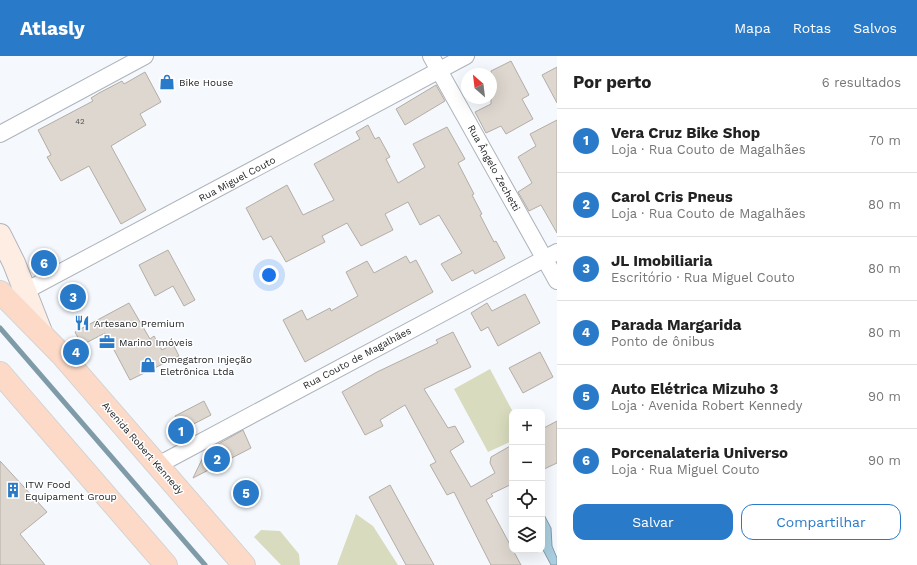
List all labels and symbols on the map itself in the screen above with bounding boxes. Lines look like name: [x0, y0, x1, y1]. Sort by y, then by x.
north arrow: [461, 68, 497, 104]
shop icon: Bike House: [158, 73, 176, 91]
place label: Bike House: [179, 77, 234, 88]
house number: 42: [75, 117, 85, 126]
street label: Rua Ângelo Zechetti: [466, 123, 522, 213]
street label: Rua Miguel Couto: [197, 154, 277, 204]
pin: 6: [31, 248, 57, 278]
your location: [259, 265, 279, 285]
pin: 3: [60, 282, 86, 312]
restaurant icon: Artesano Premium: [73, 314, 91, 332]
place label: Artesano Premium: [94, 318, 185, 329]
street label: Rua Couto de Magalhães: [301, 325, 413, 391]
office icon: Marino Imóveis: [98, 333, 116, 351]
pin: 4: [63, 337, 89, 367]
place label: Marino Imóveis: [119, 337, 193, 348]
place label: Omegatron Injeção Eletrônica Ltda: [160, 354, 252, 377]
shop icon: Omegatron Injeção Eletrônica Ltda: [139, 356, 157, 374]
street label: Avenida Robert Kennedy: [100, 400, 187, 497]
pin: 1: [168, 416, 194, 446]
pin: 2: [204, 444, 230, 474]
pin: 5: [233, 478, 259, 508]
place label: ITW Food Equipament Group: [25, 479, 117, 502]
building icon: ITW Food Equipament Group: [4, 481, 22, 499]

